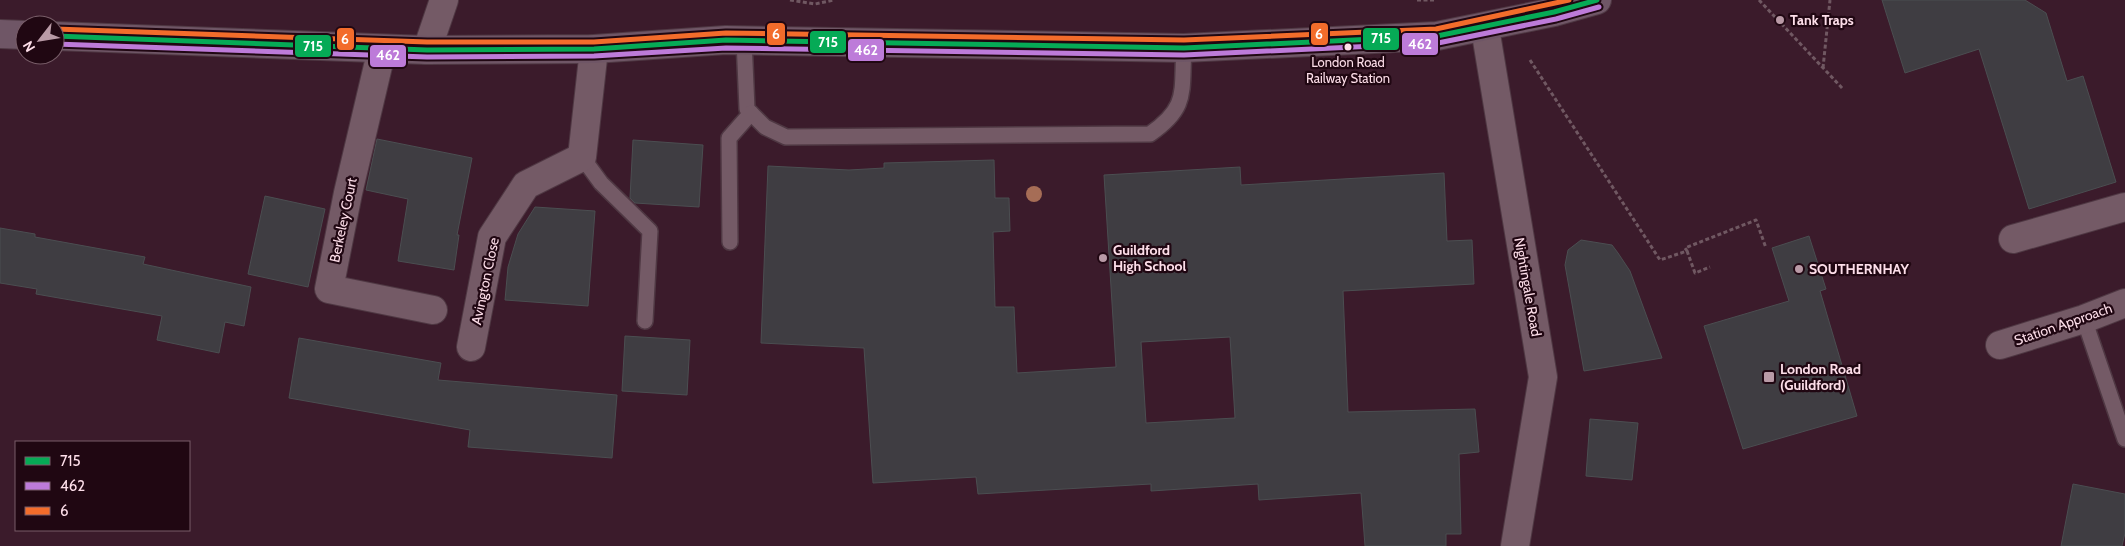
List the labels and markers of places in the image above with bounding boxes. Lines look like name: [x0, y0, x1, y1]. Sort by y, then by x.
place label: Tank Traps: [1790, 11, 1854, 29]
marker: Tank Traps: [1774, 14, 1786, 26]
marker: London Road Railway Station: [1343, 42, 1353, 52]
place label: London Road Railway Station: [1306, 54, 1390, 86]
place label: Guildford High School: [1113, 241, 1186, 275]
marker: Guildford High School: [1097, 252, 1109, 264]
place label: SOUTHERNHAY: [1809, 260, 1909, 278]
marker: SOUTHERNHAY: [1793, 263, 1805, 275]
place label: London Road (Guildford): [1780, 360, 1861, 394]
marker: London Road (Guildford): [1762, 370, 1776, 384]

